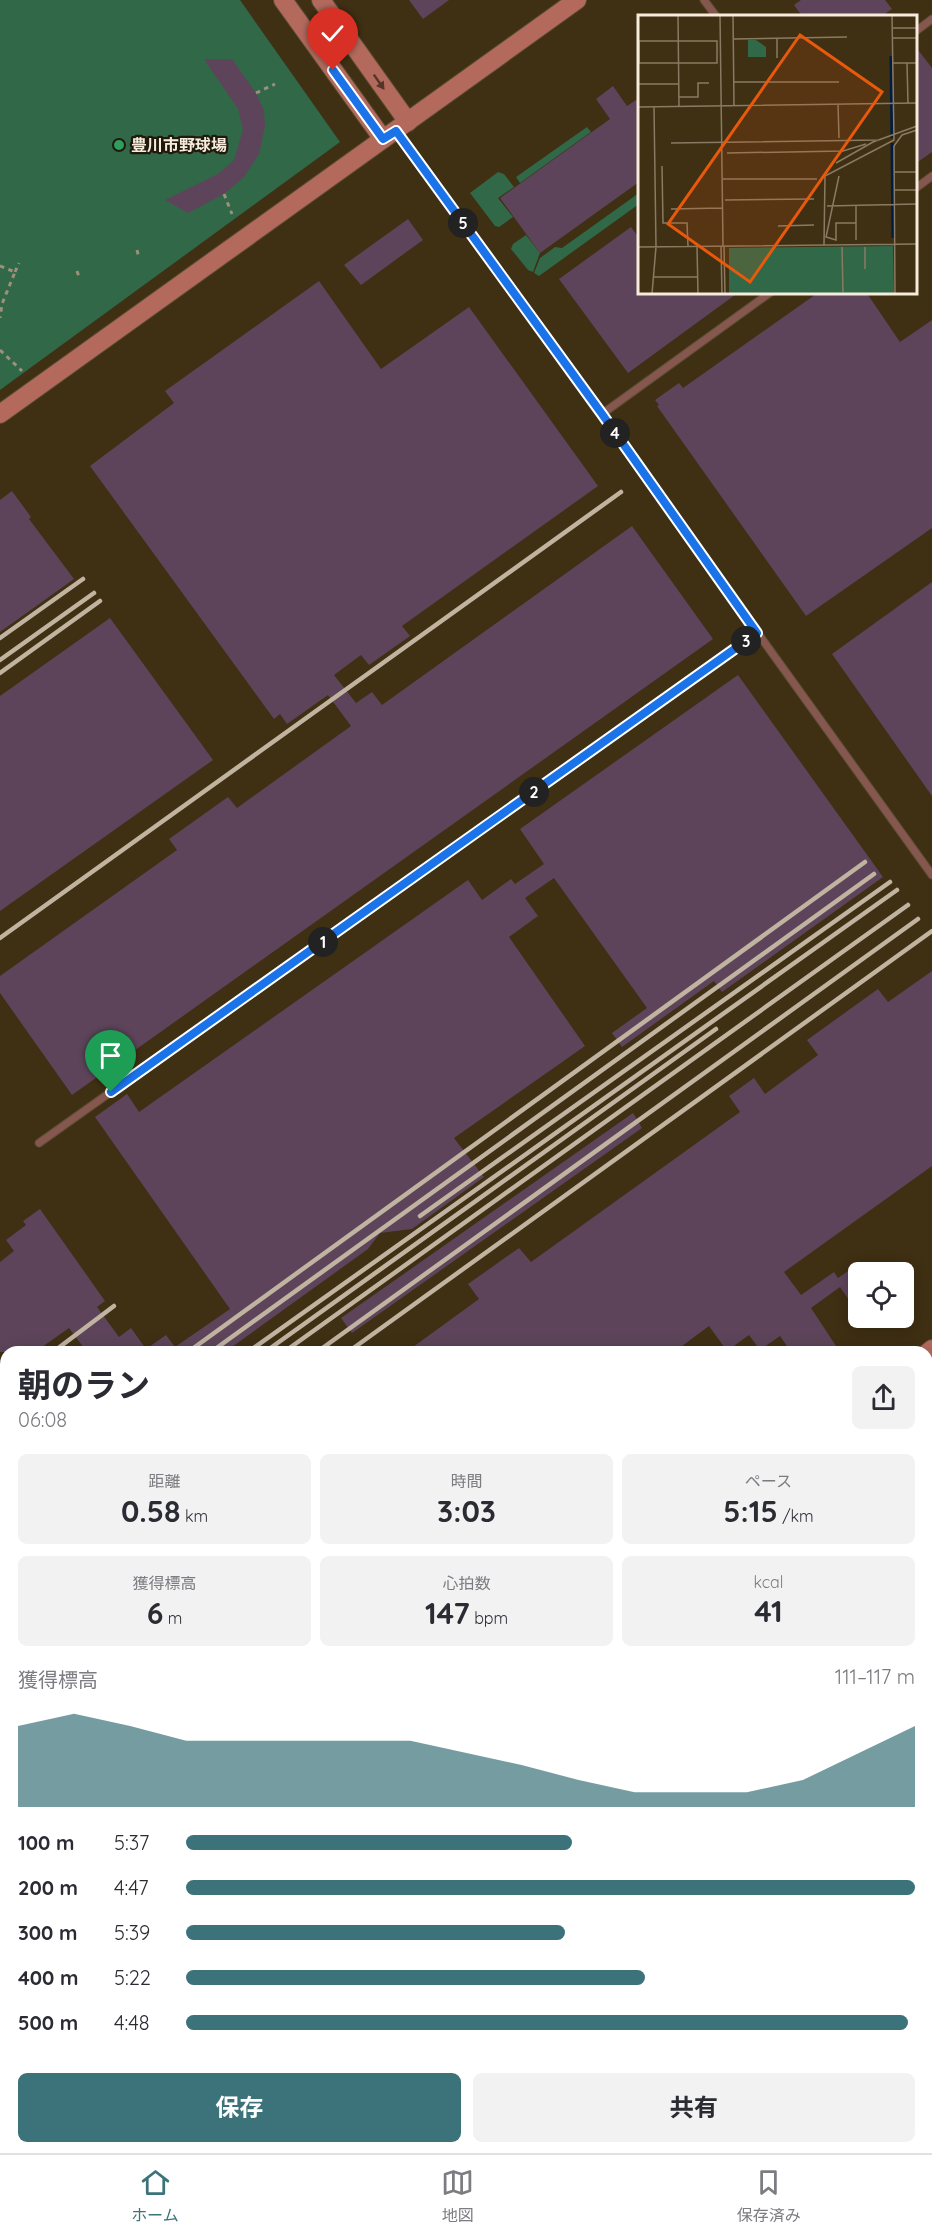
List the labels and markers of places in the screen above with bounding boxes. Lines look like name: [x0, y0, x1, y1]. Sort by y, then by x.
pin: [307, 8, 358, 70]
place label: 豊川市野球場: [131, 135, 227, 155]
marker: 豊川市野球場: [112, 138, 126, 152]
pin: 5: [448, 208, 478, 238]
pin: 4: [600, 418, 630, 448]
pin: 3: [731, 626, 761, 656]
pin: 2: [519, 777, 549, 807]
pin: 1: [308, 927, 338, 957]
pin: [85, 1030, 136, 1092]

